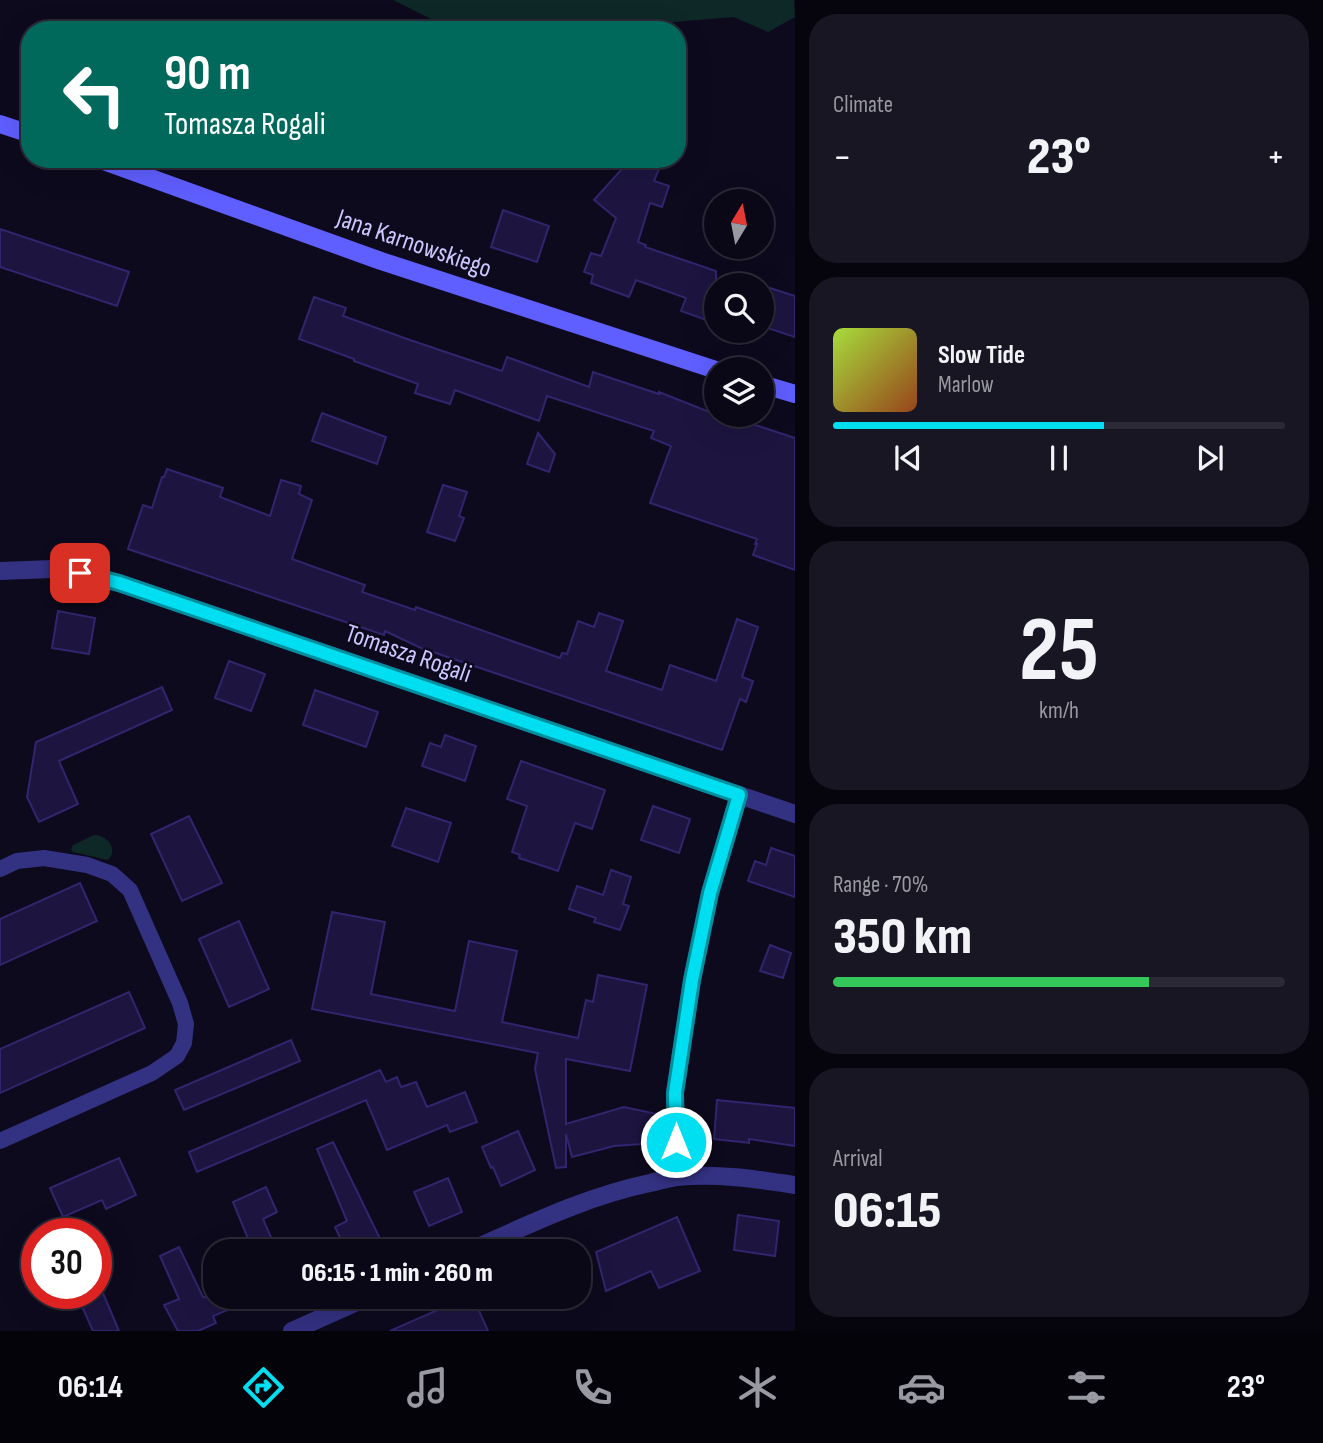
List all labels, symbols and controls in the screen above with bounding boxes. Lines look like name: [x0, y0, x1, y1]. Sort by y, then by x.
text: 90 m: [164, 45, 251, 104]
icon: left: [49, 49, 140, 140]
text: Climate: [833, 91, 893, 119]
text: Tomasza Rogali: [164, 105, 326, 144]
text: 23°: [1027, 126, 1091, 189]
text: −: [833, 135, 852, 180]
text: +: [1266, 135, 1285, 180]
north arrow: [704, 189, 774, 259]
map controls: [704, 189, 774, 427]
street label: Jana Karnowskiego: [332, 203, 496, 285]
button: search: [704, 273, 774, 343]
text: Slow Tide: [938, 340, 1025, 371]
button: layers: [704, 357, 774, 427]
text: Marlow: [938, 371, 994, 399]
icon: previous: [889, 439, 927, 477]
icon: pause: [1040, 439, 1078, 477]
icon: next: [1191, 439, 1229, 477]
pin: [50, 543, 110, 603]
icon: arrive: [61, 554, 99, 592]
text: 25: [1019, 597, 1099, 706]
street label: Tomasza Rogali: [341, 618, 475, 690]
text: km/h: [1039, 697, 1079, 725]
text: Range · 70%: [833, 871, 928, 899]
text: 350 km: [833, 906, 972, 969]
position arrow: [639, 1105, 713, 1179]
text: Arrival: [833, 1145, 882, 1173]
text: 06:15: [833, 1180, 941, 1243]
speed limit sign: 30: [21, 1218, 112, 1309]
text: 06:15 · 1 min · 260 m: [301, 1258, 493, 1289]
icon: directions: [239, 1363, 288, 1412]
icon: music: [403, 1363, 452, 1412]
icon: phone: [568, 1363, 617, 1412]
icon: climate: [733, 1363, 782, 1412]
icon: car: [897, 1363, 946, 1412]
icon: filters: [1062, 1363, 1111, 1412]
text: 06:14: [58, 1368, 123, 1407]
text: 23°: [1227, 1368, 1265, 1407]

